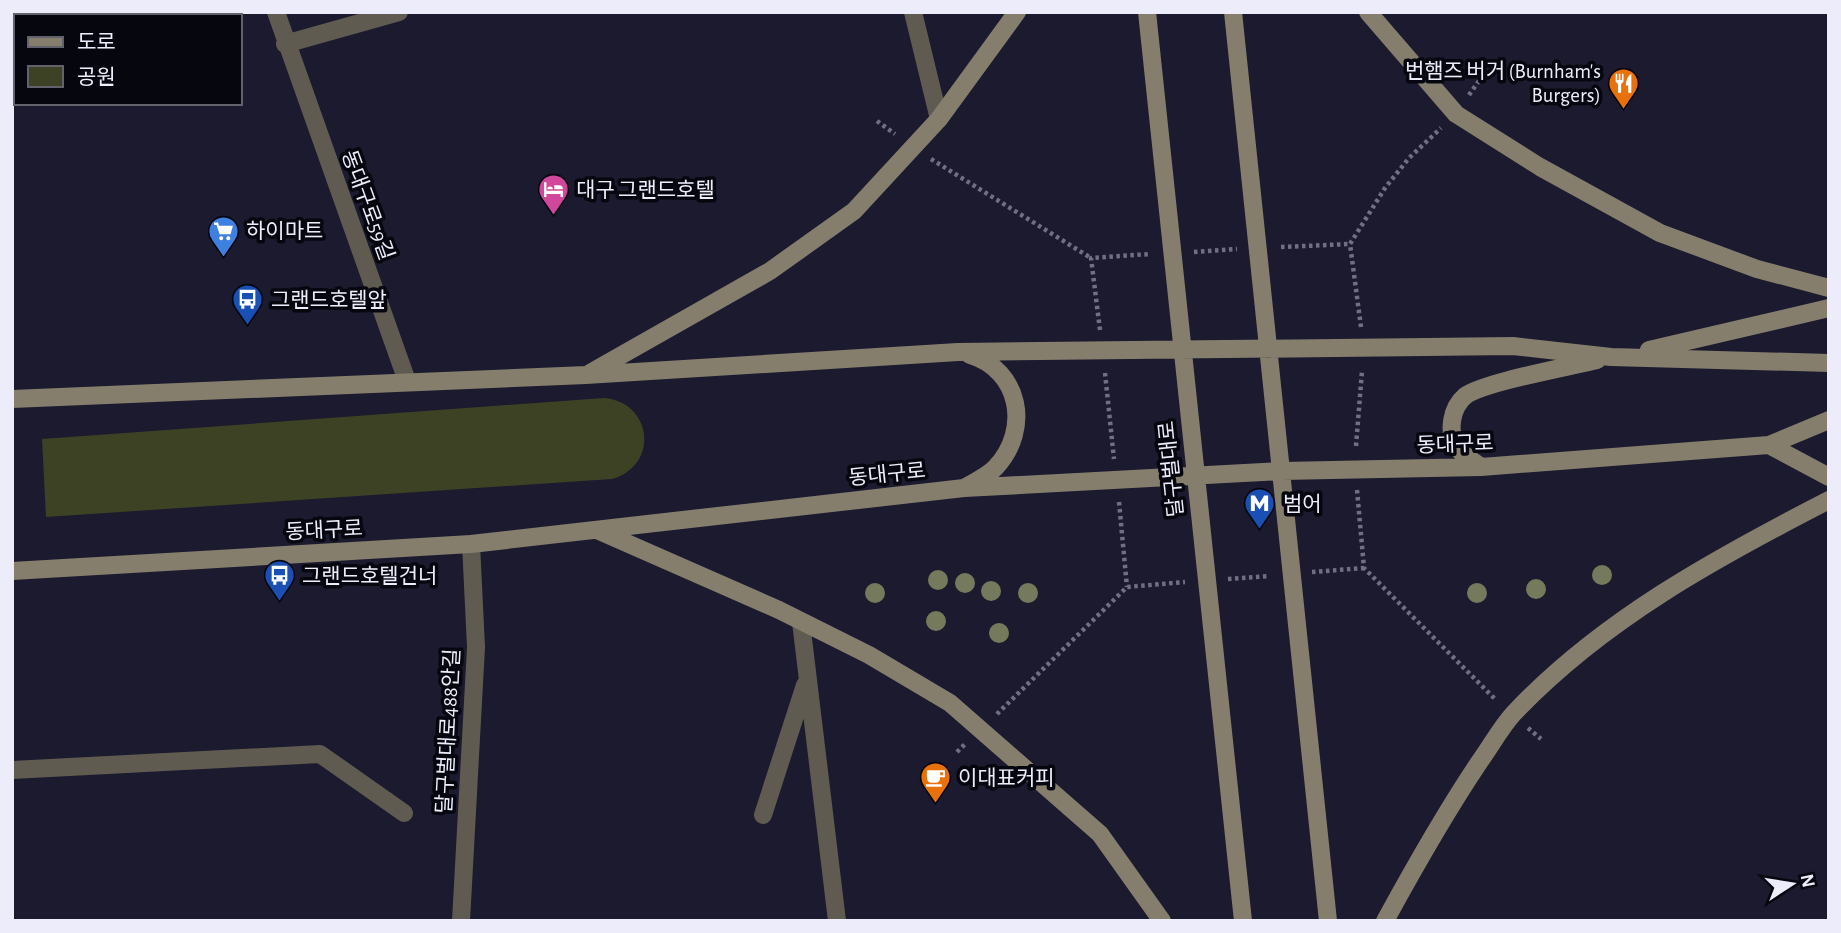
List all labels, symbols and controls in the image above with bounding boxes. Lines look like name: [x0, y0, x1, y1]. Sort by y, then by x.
legend: [14, 14, 242, 105]
text: 도로: [77, 32, 116, 53]
place label: 번햄즈 버거 (Burnham's Burgers): [1405, 60, 1601, 106]
text: 공원: [77, 66, 116, 88]
restaurant icon: 번햄즈 버거 (Burnham's Burgers): [1607, 66, 1641, 110]
street label: 동대구로59길: [338, 147, 398, 263]
hotel icon: 대구 그랜드호텔: [536, 173, 570, 217]
place label: 대구 그랜드호텔: [576, 179, 715, 201]
supermarket icon: 하이마트: [206, 214, 240, 258]
place label: 하이마트: [246, 220, 323, 242]
bus stop icon: 그랜드호텔앞: [231, 283, 265, 327]
place label: 그랜드호텔앞: [271, 289, 387, 311]
street label: 달구벌대로: [1155, 420, 1187, 518]
street label: 동대구로: [1416, 432, 1494, 456]
street label: 동대구로: [847, 459, 927, 489]
metro station icon: 범어: [1243, 487, 1277, 531]
place label: 범어: [1283, 493, 1322, 515]
street label: 동대구로: [285, 517, 363, 543]
bus stop icon: 그랜드호텔건너: [262, 559, 296, 603]
place label: 그랜드호텔건너: [302, 565, 437, 587]
street label: 달구벌대로488안길: [433, 648, 463, 814]
cafe icon: 이대표커피: [918, 761, 952, 805]
place label: 이대표커피: [958, 767, 1055, 789]
north arrow: [1757, 849, 1827, 919]
text: N: [1796, 872, 1818, 889]

